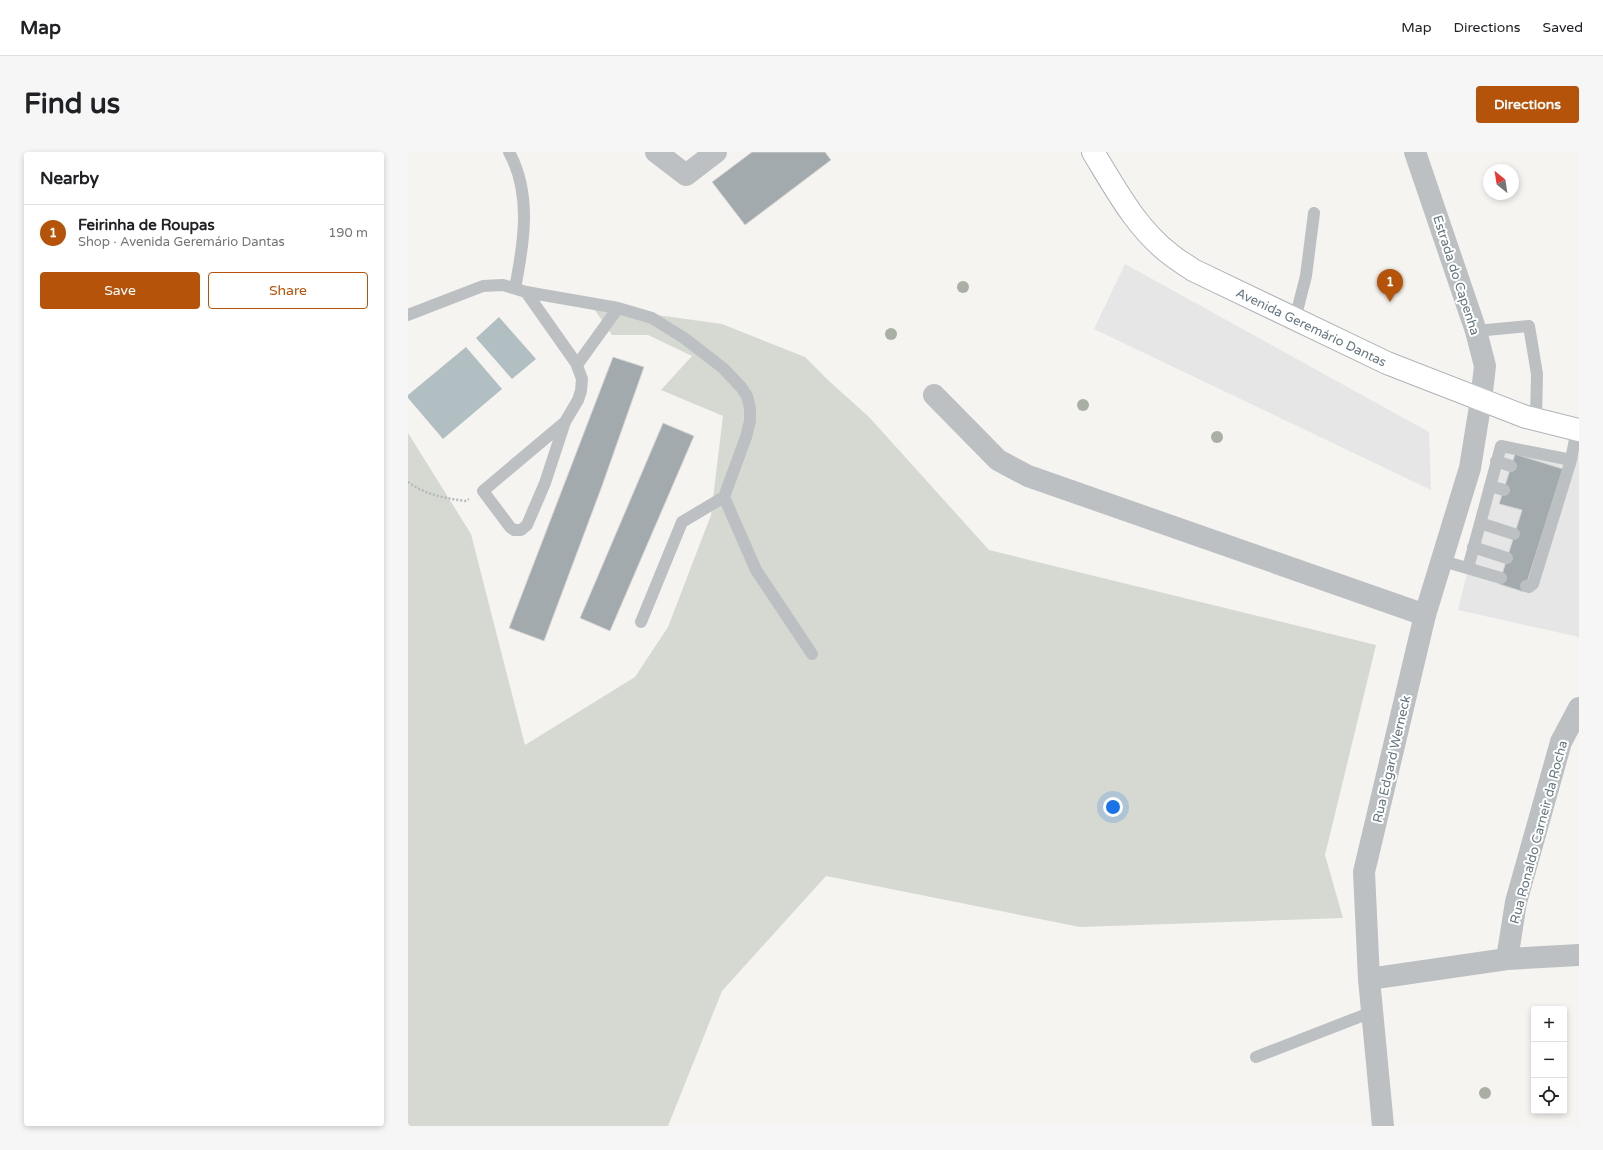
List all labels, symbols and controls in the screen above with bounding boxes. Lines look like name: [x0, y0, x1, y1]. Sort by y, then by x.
text: Map: [20, 17, 61, 39]
text: Map: [1401, 19, 1432, 36]
text: Directions: [1454, 19, 1521, 36]
text: Saved: [1543, 19, 1583, 36]
button: Directions: [1476, 86, 1579, 123]
text: Find us: [24, 87, 120, 121]
north arrow: [1483, 164, 1519, 200]
text: Nearby: [40, 168, 99, 189]
street label: Estrada do Capenha: [1429, 213, 1483, 337]
text: Feirinha de Roupas: [78, 216, 215, 234]
text: 1: [49, 225, 57, 241]
text: 190 m: [328, 225, 368, 241]
text: Shop · Avenida Geremário Dantas: [78, 234, 285, 250]
pin: 1: [1377, 269, 1403, 302]
button: Save: [40, 272, 200, 309]
button: Share: [208, 272, 368, 309]
street label: Avenida Geremário Dantas: [1233, 285, 1389, 371]
street label: Rua Edgard Werneck: [1370, 694, 1414, 824]
street label: Rua Ronaldo Carneir da Rocha: [1507, 739, 1571, 926]
your location: [1103, 797, 1123, 817]
map controls: [1531, 1006, 1567, 1114]
button: +: [1531, 1006, 1567, 1042]
button: −: [1531, 1042, 1567, 1078]
button: locate: [1531, 1078, 1567, 1114]

